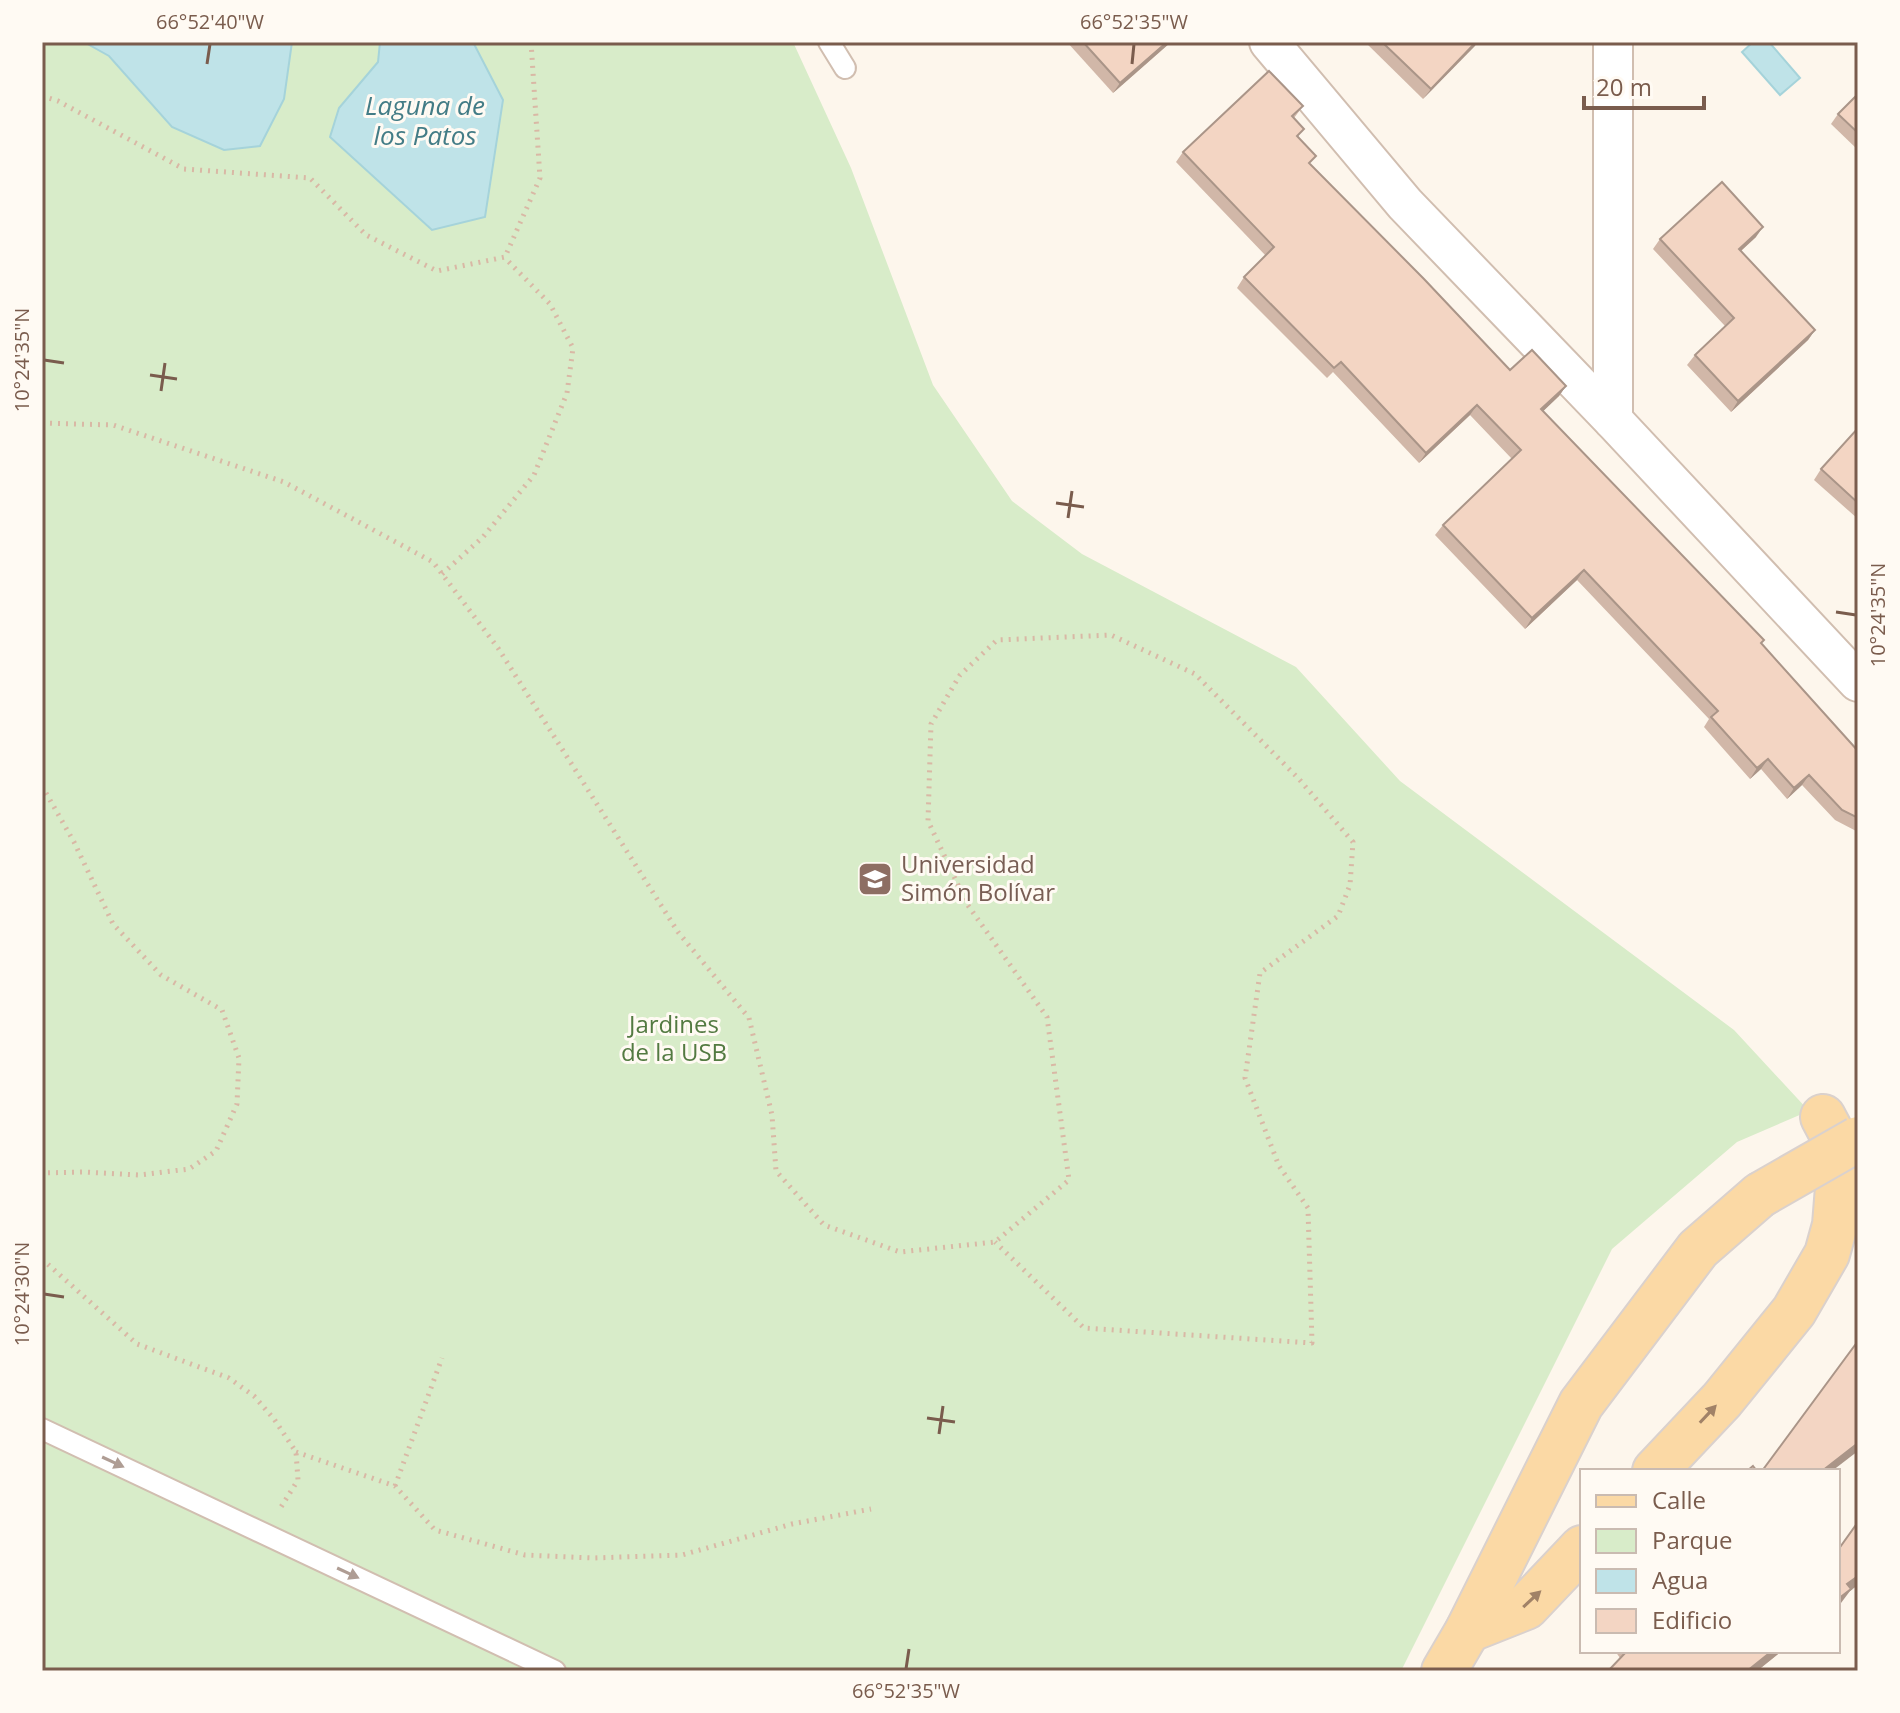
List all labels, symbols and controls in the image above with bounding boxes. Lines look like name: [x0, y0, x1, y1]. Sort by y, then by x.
text: 66°52'40"W: [156, 8, 265, 35]
text: 66°52'35"W: [1080, 8, 1189, 35]
scale bar: [1584, 60, 1704, 110]
text: 20 m: [1596, 70, 1652, 103]
water label: Laguna de los Patos: [365, 87, 485, 153]
text: 10°24'35"N: [8, 308, 35, 412]
text: 10°24'35"N: [1864, 563, 1891, 667]
place label: Universidad Simón Bolívar: [901, 847, 1055, 908]
school or university icon: Universidad Simón Bolívar: [856, 860, 894, 898]
park label: Jardines de la USB: [621, 1007, 727, 1068]
text: 10°24'30"N: [8, 1242, 35, 1346]
one-way arrow: [1699, 1405, 1717, 1424]
one-way arrow: [101, 1455, 124, 1469]
legend: [1580, 1469, 1840, 1653]
text: Calle: [1652, 1483, 1706, 1516]
text: Parque: [1652, 1523, 1732, 1556]
text: Agua: [1652, 1563, 1708, 1596]
one-way arrow: [336, 1566, 359, 1580]
one-way arrow: [1522, 1591, 1541, 1609]
text: Edificio: [1652, 1603, 1732, 1636]
text: 66°52'35"W: [852, 1677, 961, 1704]

